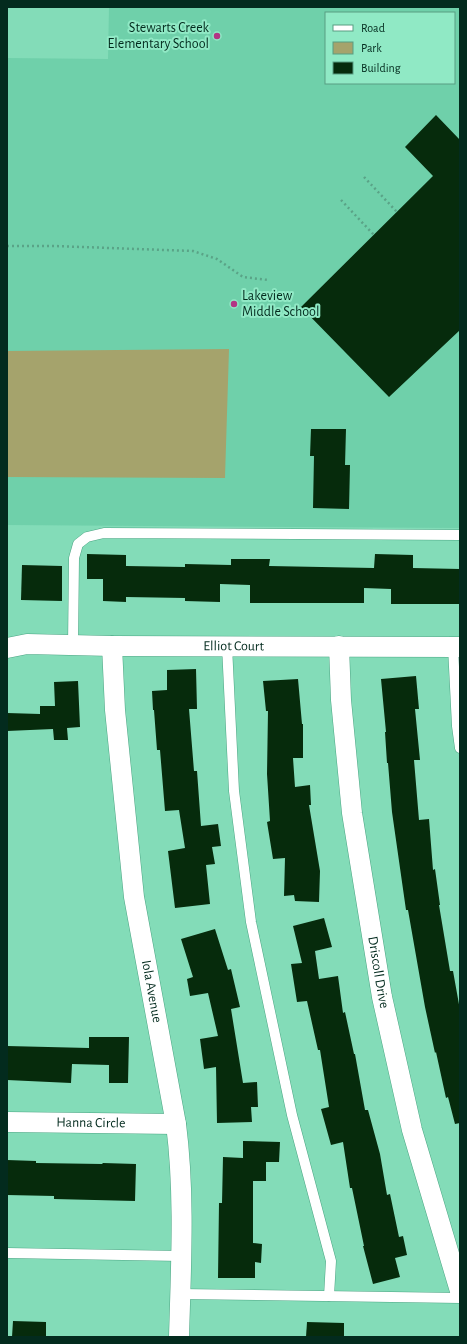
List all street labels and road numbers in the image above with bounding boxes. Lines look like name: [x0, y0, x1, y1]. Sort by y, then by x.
street label: Elliot Court: [203, 639, 264, 653]
street label: Driscoll Drive: [365, 935, 391, 1010]
street label: Iola Avenue: [139, 959, 164, 1024]
street label: Hanna Circle: [56, 1116, 126, 1130]

